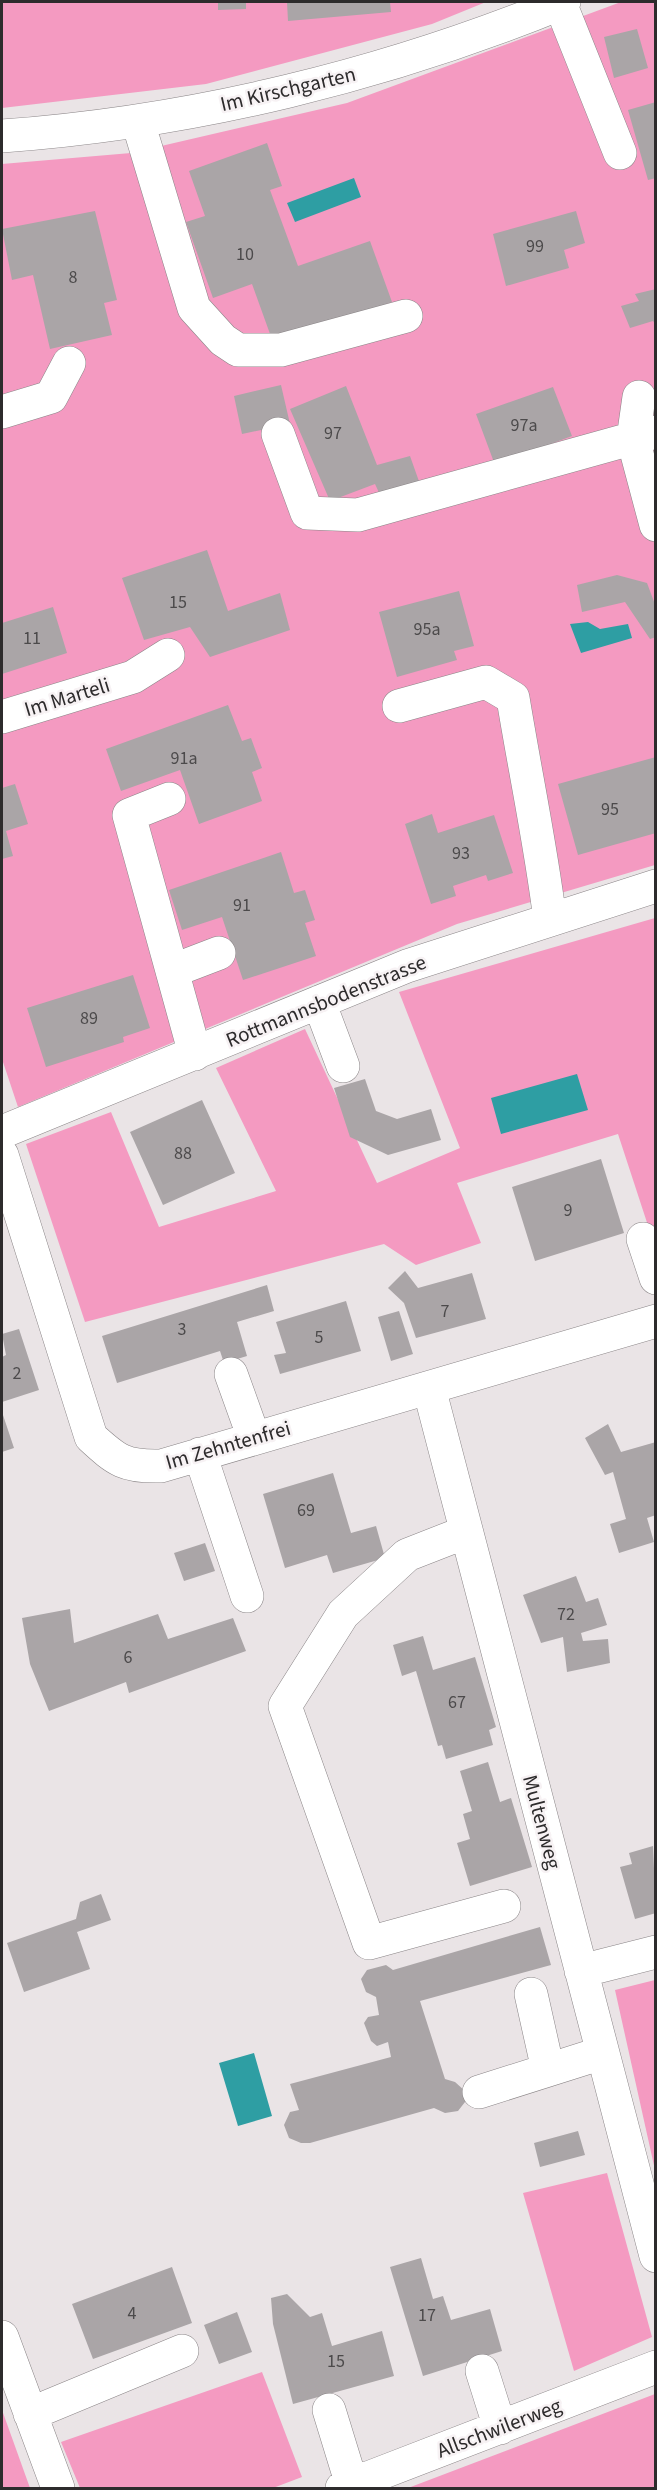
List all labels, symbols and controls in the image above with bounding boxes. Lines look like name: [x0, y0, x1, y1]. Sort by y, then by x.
street label: Im Kirschgarten: [217, 59, 359, 119]
house number: 99: [526, 234, 544, 259]
house number: 10: [236, 242, 254, 267]
house number: 8: [69, 265, 78, 290]
house number: 97a: [511, 413, 537, 438]
house number: 97: [324, 421, 342, 446]
house number: 15: [169, 590, 187, 615]
house number: 95a: [414, 617, 440, 642]
house number: 11: [23, 626, 41, 651]
street label: Im Marteli: [21, 670, 113, 724]
house number: 91a: [171, 746, 197, 771]
house number: 95: [601, 797, 619, 822]
house number: 93: [452, 841, 470, 866]
house number: 91: [233, 893, 251, 918]
street label: Rottmannsbodenstrasse: [221, 947, 431, 1055]
house number: 89: [80, 1006, 98, 1031]
house number: 88: [174, 1141, 192, 1166]
house number: 9: [564, 1198, 573, 1223]
house number: 7: [441, 1299, 450, 1324]
house number: 3: [178, 1317, 187, 1342]
house number: 5: [315, 1325, 324, 1350]
house number: 2: [13, 1361, 22, 1386]
street label: Im Zehntenfrei: [162, 1413, 294, 1477]
house number: 69: [297, 1498, 315, 1523]
house number: 72: [557, 1602, 575, 1627]
house number: 6: [124, 1645, 133, 1670]
house number: 67: [448, 1690, 466, 1715]
street label: Multenweg: [515, 1771, 569, 1873]
house number: 4: [128, 2301, 137, 2326]
house number: 17: [418, 2303, 436, 2328]
house number: 15: [327, 2349, 345, 2374]
street label: Allschwilerweg: [432, 2390, 566, 2466]

